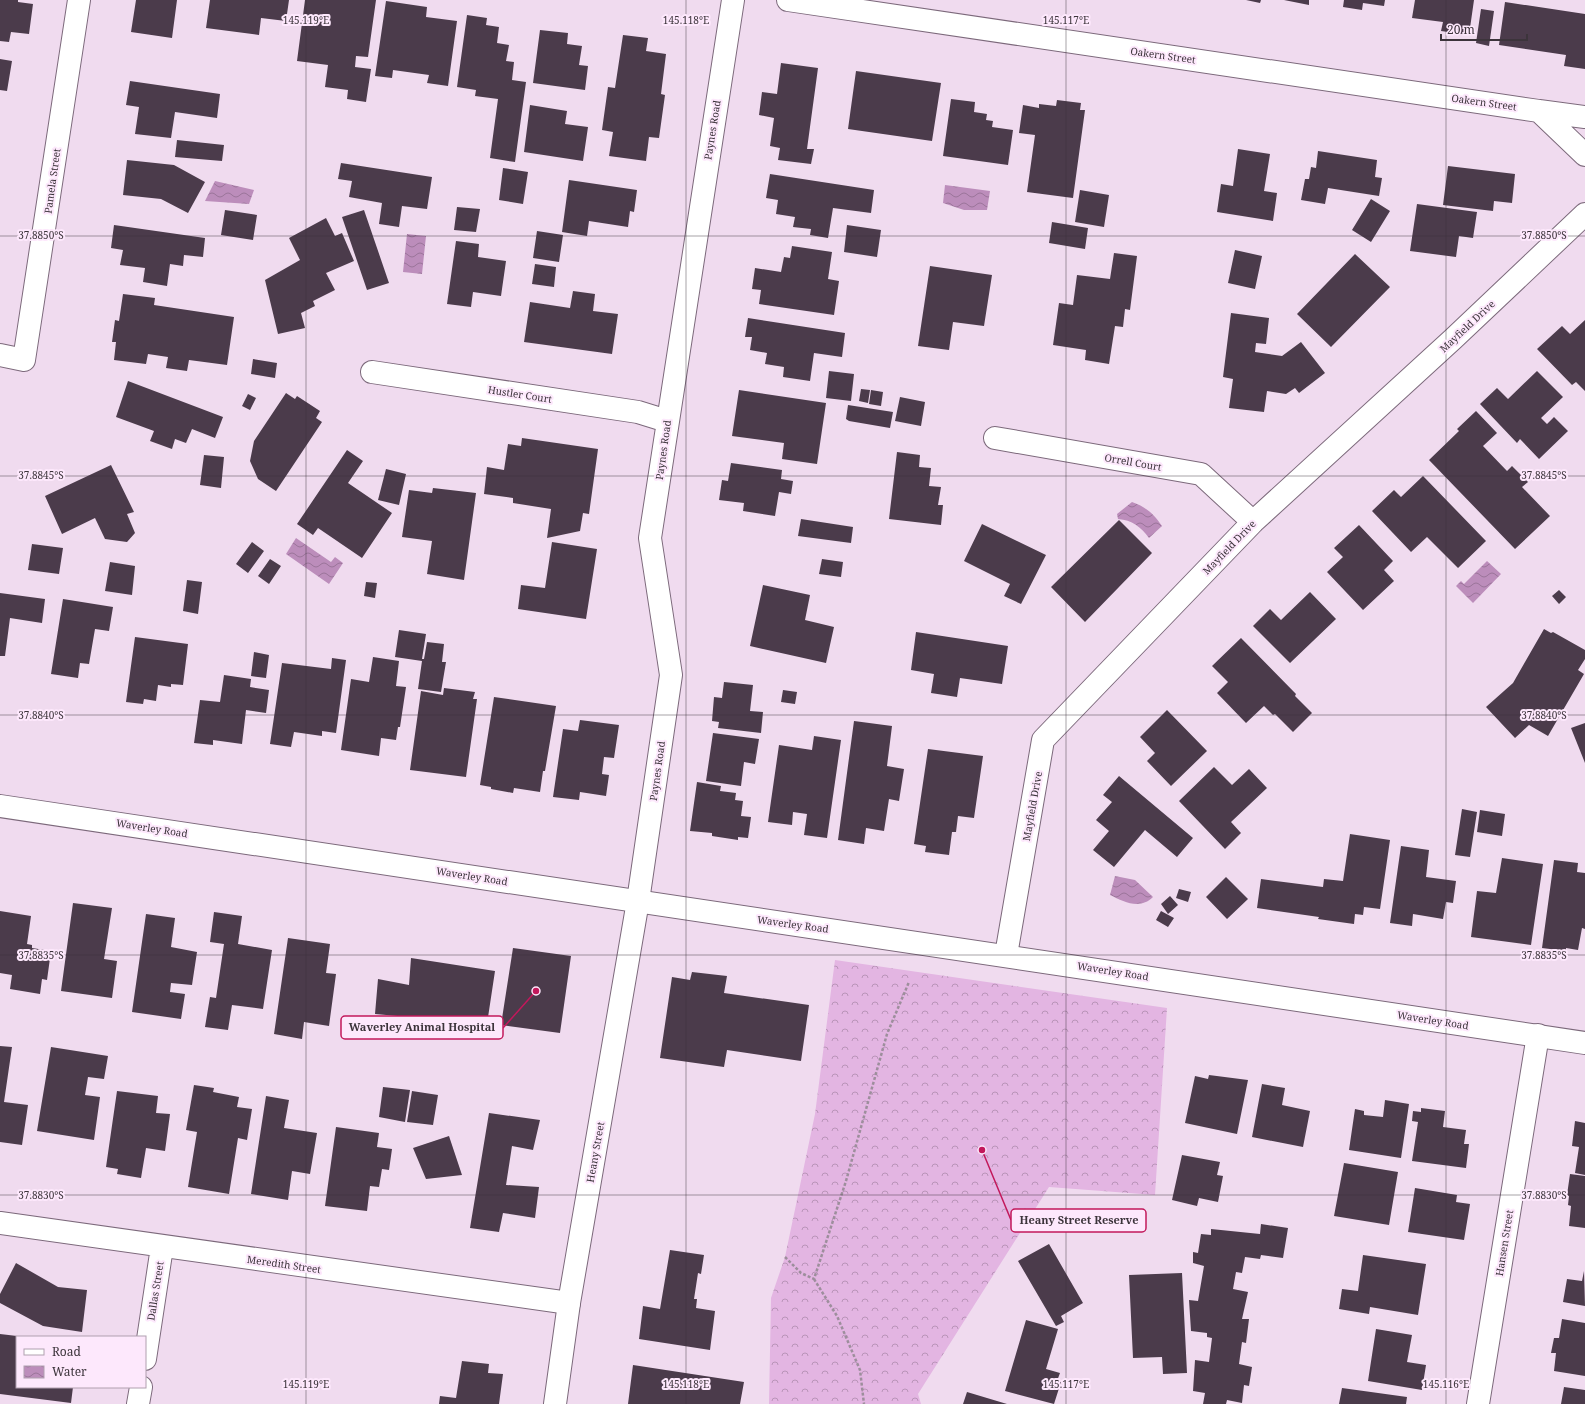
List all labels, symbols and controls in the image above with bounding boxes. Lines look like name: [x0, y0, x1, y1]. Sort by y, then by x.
text: 145.119°E: [283, 13, 329, 27]
text: 145.118°E: [663, 13, 709, 27]
text: 145.117°E: [1043, 13, 1089, 27]
scale bar: [1441, 16, 1527, 42]
text: 20 m: [1447, 21, 1475, 38]
street label: Oakern Street: [1129, 43, 1197, 67]
street label: Oakern Street: [1450, 90, 1518, 114]
street label: Paynes Road: [700, 99, 724, 161]
street label: Pamela Street: [40, 147, 64, 215]
text: 37.8850°S: [18, 228, 64, 242]
text: 37.8850°S: [1521, 228, 1567, 242]
street label: Mayfield Drive: [1436, 297, 1498, 355]
street label: Hustler Court: [487, 382, 553, 406]
street label: Paynes Road: [652, 419, 674, 481]
street label: Orrell Court: [1103, 450, 1163, 474]
text: 37.8845°S: [18, 468, 64, 482]
text: 37.8845°S: [1521, 468, 1567, 482]
street label: Mayfield Drive: [1199, 517, 1259, 577]
text: 37.8840°S: [18, 708, 64, 722]
text: 37.8840°S: [1521, 708, 1567, 722]
street label: Paynes Road: [646, 740, 668, 802]
street label: Mayfield Drive: [1019, 770, 1045, 842]
street label: Waverley Road: [115, 815, 189, 841]
street label: Waverley Road: [435, 863, 509, 889]
street label: Waverley Road: [756, 912, 830, 936]
text: 37.8835°S: [18, 948, 64, 962]
text: 37.8835°S: [1521, 948, 1567, 962]
street label: Waverley Road: [1076, 958, 1150, 984]
street label: Waverley Road: [1396, 1007, 1470, 1033]
callout: Waverley Animal Hospital: [341, 1016, 503, 1039]
text: Waverley Animal Hospital: [349, 1019, 495, 1034]
street label: Heany Street: [583, 1120, 607, 1183]
text: 37.8830°S: [18, 1188, 64, 1202]
text: 37.8830°S: [1521, 1188, 1567, 1202]
street label: Hansen Street: [1492, 1208, 1516, 1277]
callout: Heany Street Reserve: [1011, 1209, 1146, 1232]
text: Heany Street Reserve: [1019, 1212, 1139, 1227]
street label: Meredith Street: [246, 1252, 322, 1276]
street label: Dallas Street: [143, 1260, 167, 1322]
legend: [16, 1336, 146, 1388]
text: Road: [52, 1343, 82, 1360]
text: Water: [52, 1363, 87, 1380]
text: 145.119°E: [283, 1377, 329, 1391]
text: 145.118°E: [663, 1377, 709, 1391]
text: 145.117°E: [1043, 1377, 1089, 1391]
text: 145.116°E: [1423, 1377, 1469, 1391]

